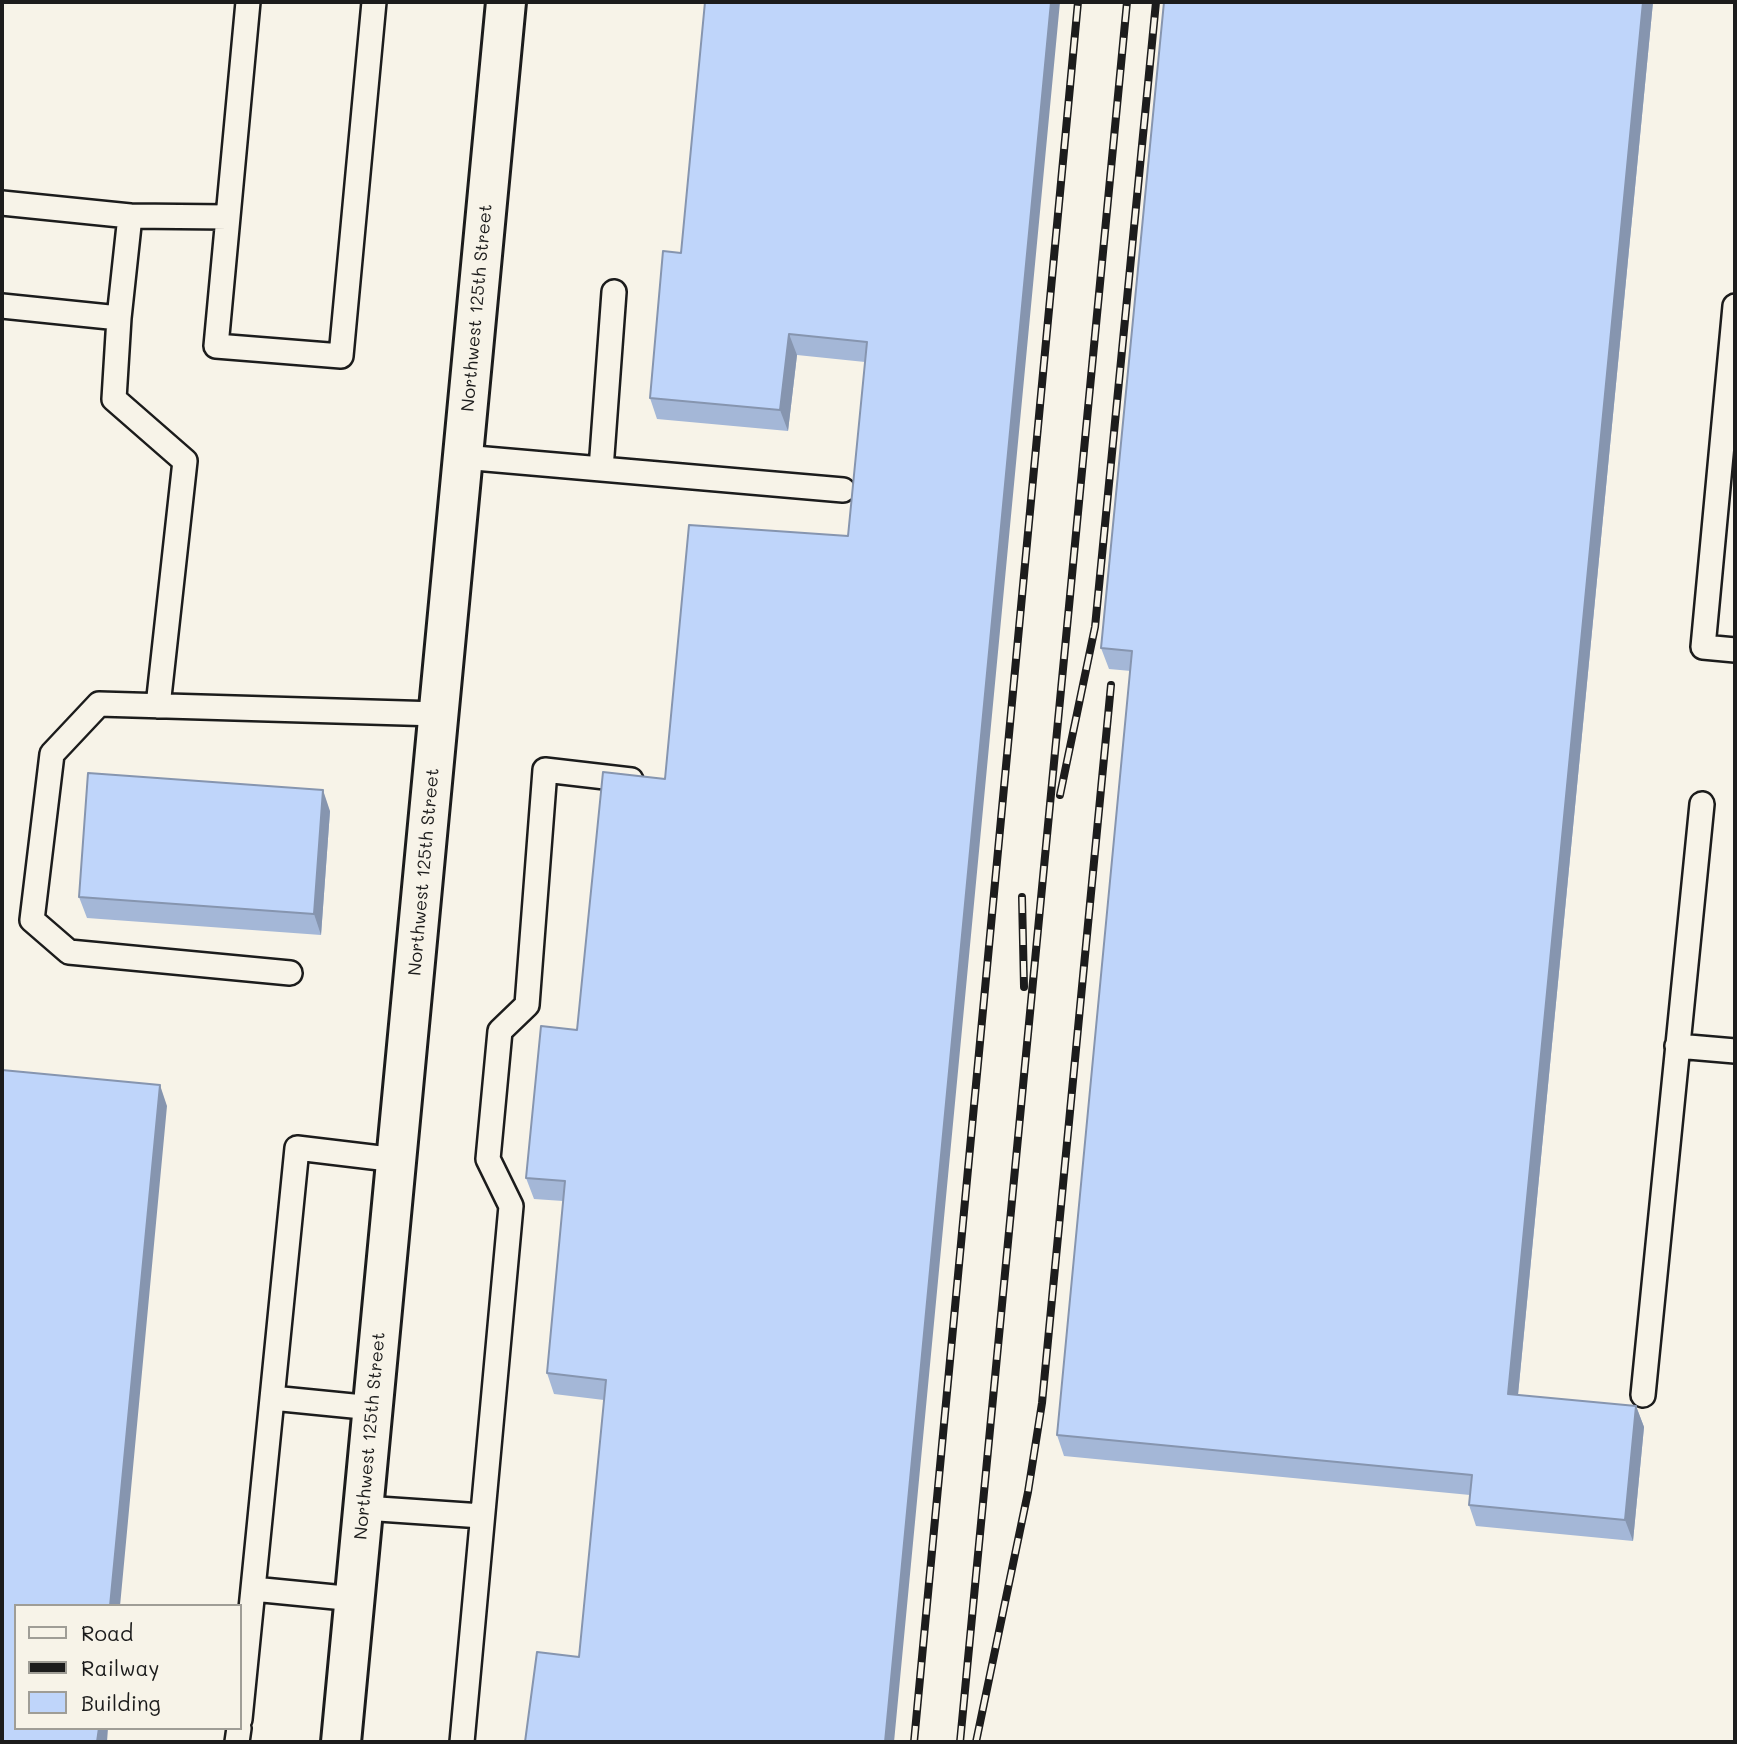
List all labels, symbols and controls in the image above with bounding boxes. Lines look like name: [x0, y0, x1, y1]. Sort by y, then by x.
street label: Northwest 125th Street: [457, 203, 497, 413]
street label: Northwest 125th Street: [404, 767, 444, 977]
street label: Northwest 125th Street: [350, 1331, 390, 1541]
legend: [14, 1604, 242, 1730]
text: Road: [81, 1619, 133, 1646]
text: Railway: [81, 1654, 160, 1681]
text: Building: [81, 1689, 161, 1716]

